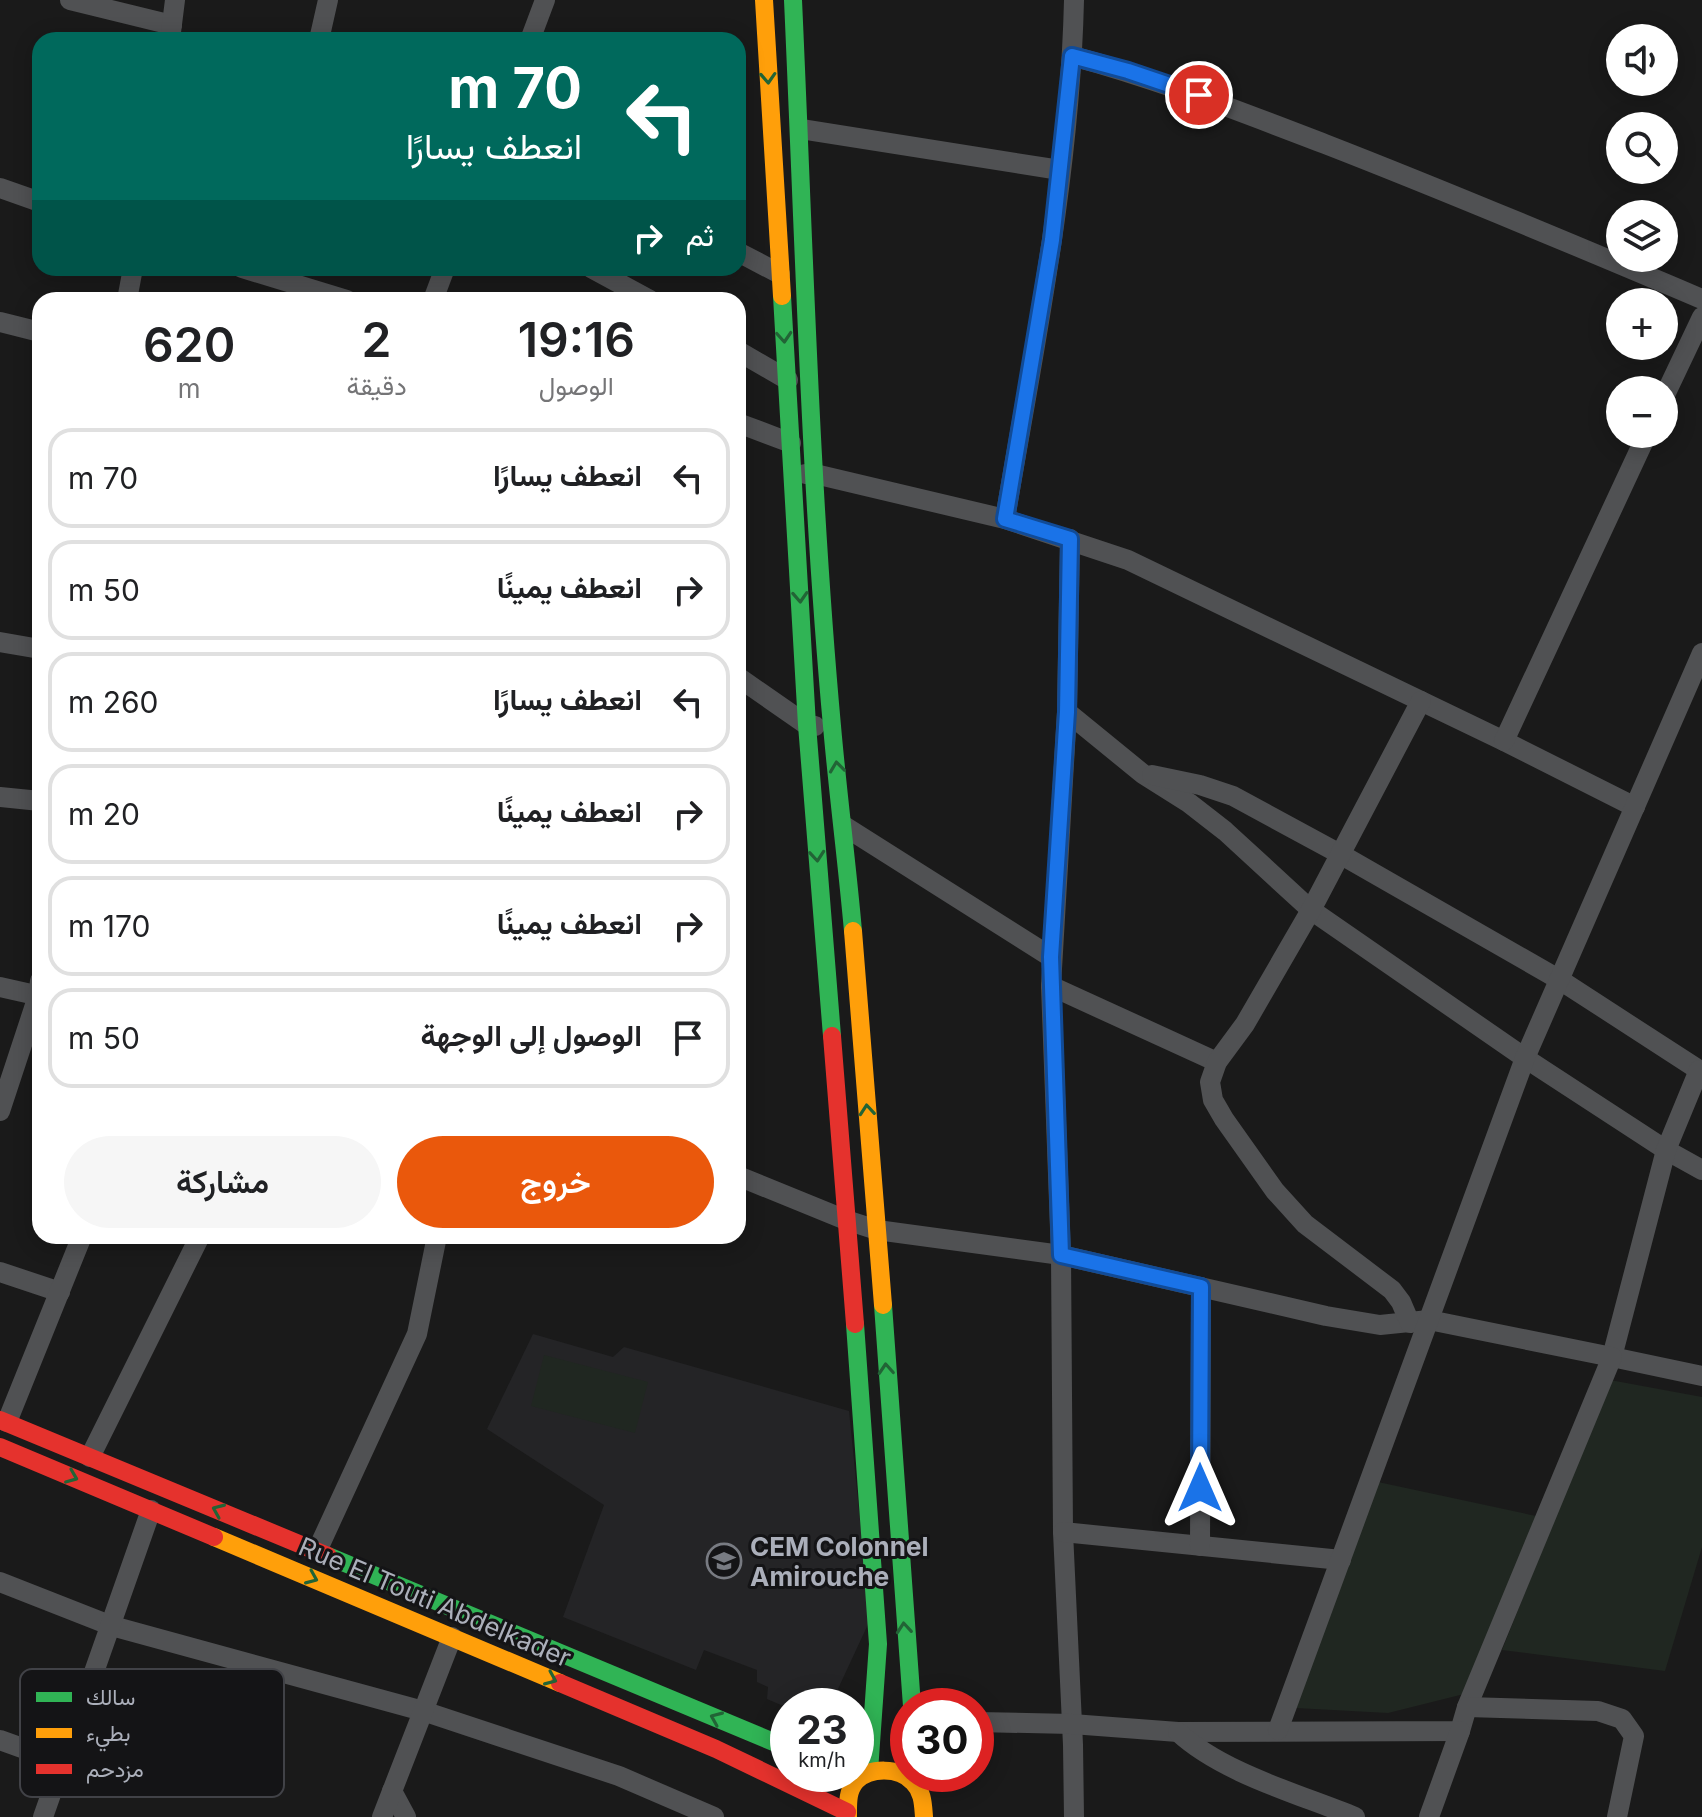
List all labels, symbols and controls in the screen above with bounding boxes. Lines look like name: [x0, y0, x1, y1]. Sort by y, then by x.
map controls: [1606, 24, 1678, 448]
button: sound: [1606, 24, 1678, 96]
text: 70 m: [448, 54, 582, 122]
pin: [1165, 61, 1233, 129]
icon: left: [610, 64, 714, 168]
one-way arrow: [760, 72, 777, 85]
icon: arrive: [1177, 73, 1221, 117]
button: search: [1606, 112, 1678, 184]
text: انعطف يسارًا: [406, 124, 582, 168]
button: layers: [1606, 200, 1678, 272]
icon: right: [626, 216, 670, 260]
text: ثم: [686, 217, 714, 253]
button: +: [1606, 288, 1678, 360]
text: 2: [362, 310, 391, 369]
text: 19:16: [518, 310, 635, 369]
text: 620: [143, 315, 235, 374]
one-way arrow: [775, 331, 792, 344]
text: دقيقة: [346, 370, 407, 401]
text: الوصول: [539, 370, 614, 401]
text: m: [178, 373, 201, 404]
button: −: [1606, 376, 1678, 448]
icon: left: [666, 456, 710, 500]
text: انعطف يسارًا: [493, 457, 642, 493]
text: 70 m: [68, 460, 138, 496]
icon: right: [666, 568, 710, 612]
text: انعطف يمينًا: [497, 569, 642, 605]
text: 50 m: [68, 572, 140, 608]
one-way arrow: [791, 591, 808, 604]
icon: left: [666, 680, 710, 724]
text: انعطف يسارًا: [493, 681, 642, 717]
text: 260 m: [68, 684, 159, 720]
one-way arrow: [828, 760, 845, 773]
icon: right: [666, 792, 710, 836]
text: انعطف يمينًا: [497, 793, 642, 829]
text: 20 m: [68, 796, 140, 832]
one-way arrow: [808, 850, 825, 863]
icon: right: [666, 904, 710, 948]
text: انعطف يمينًا: [497, 905, 642, 941]
text: 170 m: [68, 908, 150, 944]
icon: arrive: [666, 1016, 710, 1060]
text: الوصول إلى الوجهة: [420, 1017, 642, 1053]
text: 50 m: [68, 1020, 140, 1056]
one-way arrow: [859, 1103, 876, 1116]
button: مشاركة: [64, 1136, 381, 1228]
button: خروج: [397, 1136, 714, 1228]
one-way arrow: [878, 1362, 895, 1375]
position arrow: [1158, 1446, 1242, 1530]
one-way arrow: [64, 1467, 78, 1484]
one-way arrow: [212, 1504, 226, 1520]
street label: Rue El Touti Abdelkader: [294, 1531, 576, 1674]
place label: CEM Colonnel Amirouche: [750, 1531, 928, 1592]
school or university icon: CEM Colonnel Amirouche: [705, 1542, 743, 1580]
one-way arrow: [304, 1568, 318, 1584]
one-way arrow: [896, 1621, 913, 1634]
legend: [20, 1669, 284, 1797]
one-way arrow: [543, 1670, 557, 1686]
text: سالك: [86, 1684, 135, 1710]
speed limit sign: 30: [890, 1688, 994, 1792]
text: 23: [796, 1705, 848, 1754]
one-way arrow: [710, 1712, 724, 1728]
text: بطيء: [86, 1720, 131, 1752]
text: km/h: [798, 1748, 846, 1772]
text: مزدحم: [86, 1756, 144, 1784]

